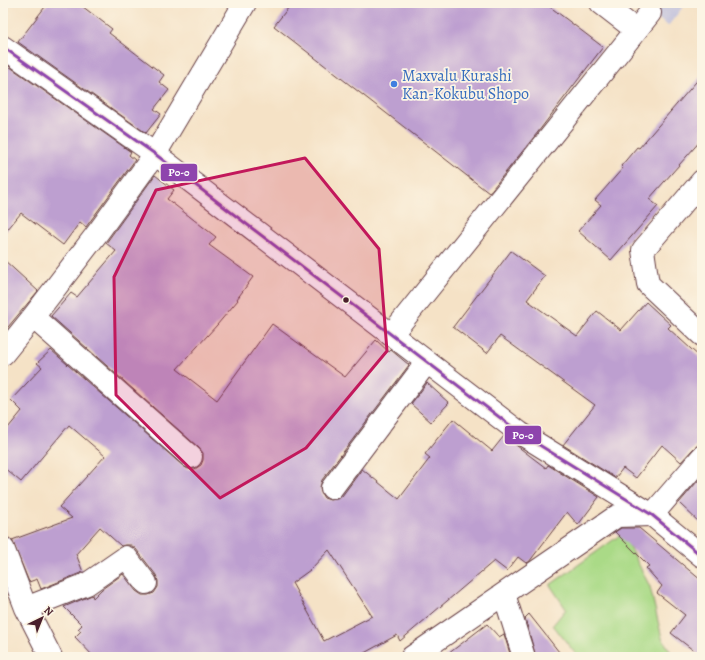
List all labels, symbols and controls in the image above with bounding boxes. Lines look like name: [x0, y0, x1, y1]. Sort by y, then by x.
place label: Maxvalu Kurashi Kan-Kokubu Shopo: [402, 65, 529, 105]
marker: Maxvalu Kurashi Kan-Kokubu Shopo: [389, 79, 399, 89]
line badge: P0-0: [160, 163, 198, 182]
text: P0-0: [168, 165, 190, 180]
unlabelled marker: [341, 295, 351, 305]
line badge: P0-0: [504, 425, 542, 445]
text: P0-0: [512, 428, 534, 443]
north arrow: [22, 598, 62, 638]
text: N: [40, 603, 57, 619]

